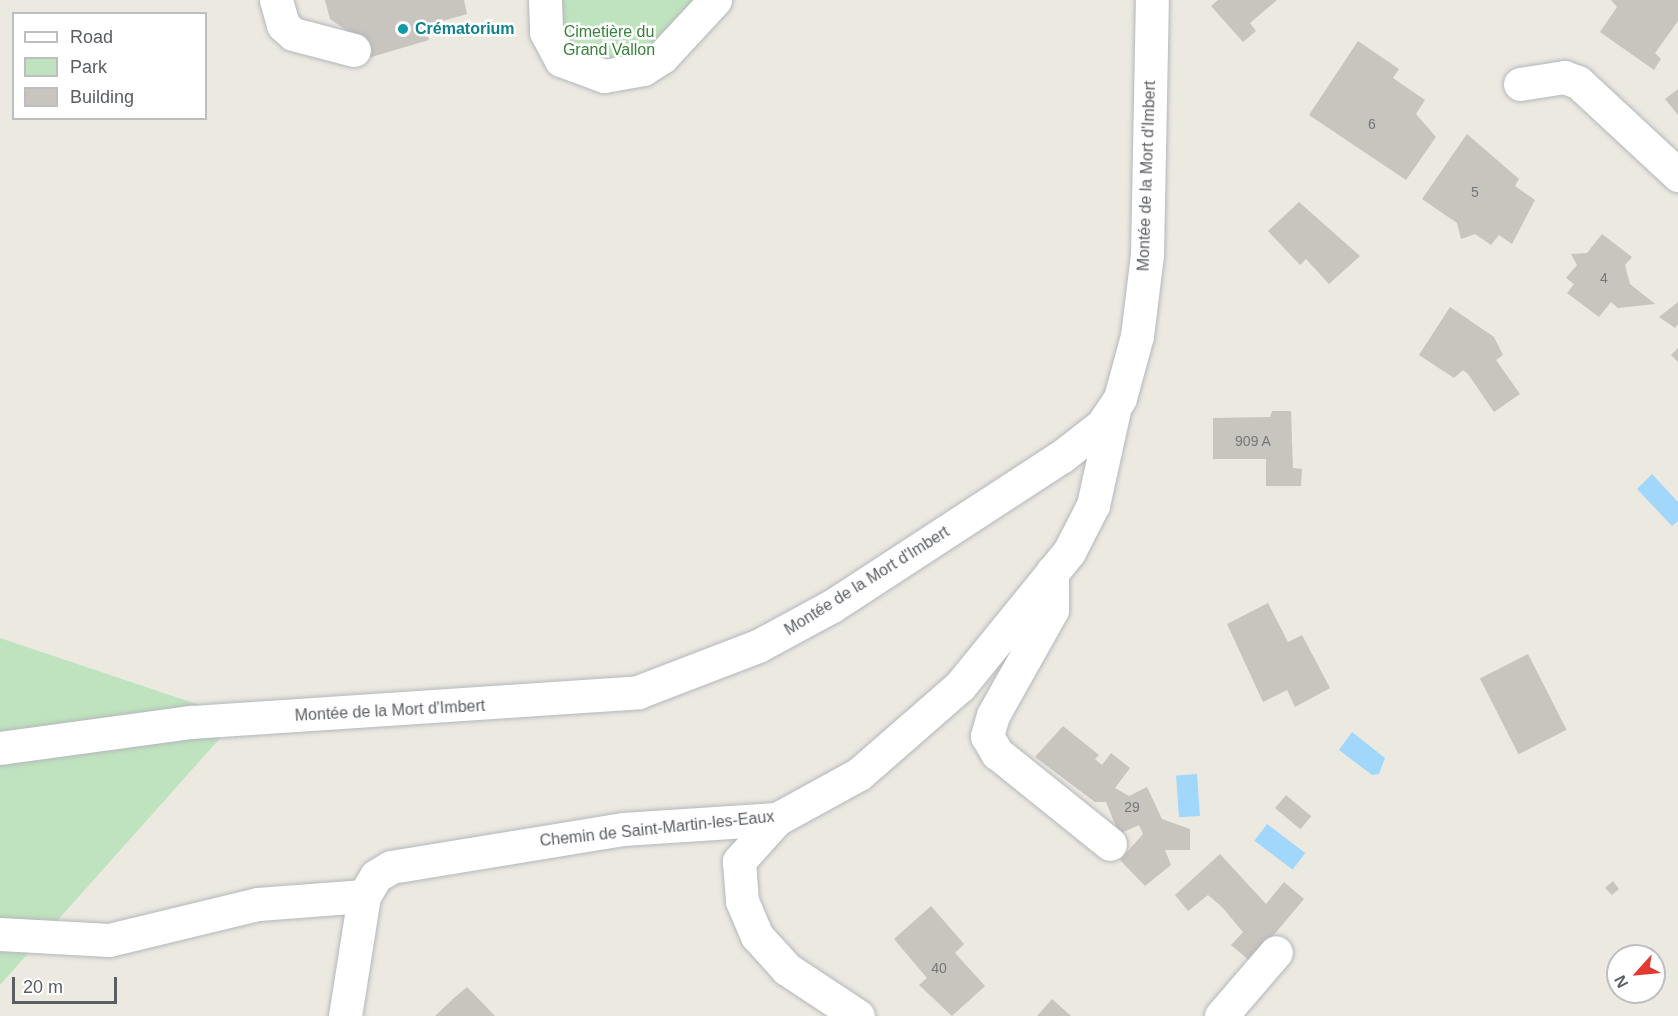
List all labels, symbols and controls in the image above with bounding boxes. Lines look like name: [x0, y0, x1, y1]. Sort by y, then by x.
legend: [12, 12, 207, 120]
place label: Crématorium: [415, 19, 515, 39]
marker: Crématorium: [396, 22, 410, 36]
park label: Cimetière du Grand Vallon: [563, 22, 655, 60]
text: Road: [70, 27, 113, 47]
text: Park: [70, 57, 107, 77]
street label: Montée de la Mort d'Imbert: [1134, 80, 1160, 272]
text: Building: [70, 87, 134, 107]
house number: 6: [1368, 116, 1376, 132]
house number: 5: [1471, 184, 1479, 200]
house number: 4: [1600, 270, 1608, 286]
house number: 909 A: [1235, 433, 1271, 449]
street label: Montée de la Mort d'Imbert: [781, 522, 953, 640]
street label: Montée de la Mort d'Imbert: [294, 696, 486, 726]
house number: 29: [1124, 799, 1140, 815]
street label: Chemin de Saint-Martin-les-Eaux: [539, 807, 775, 851]
north arrow: [1606, 944, 1666, 1004]
house number: 40: [931, 960, 947, 976]
scale bar: [15, 965, 120, 1003]
text: N: [1611, 972, 1631, 991]
text: 20 m: [23, 977, 63, 997]

